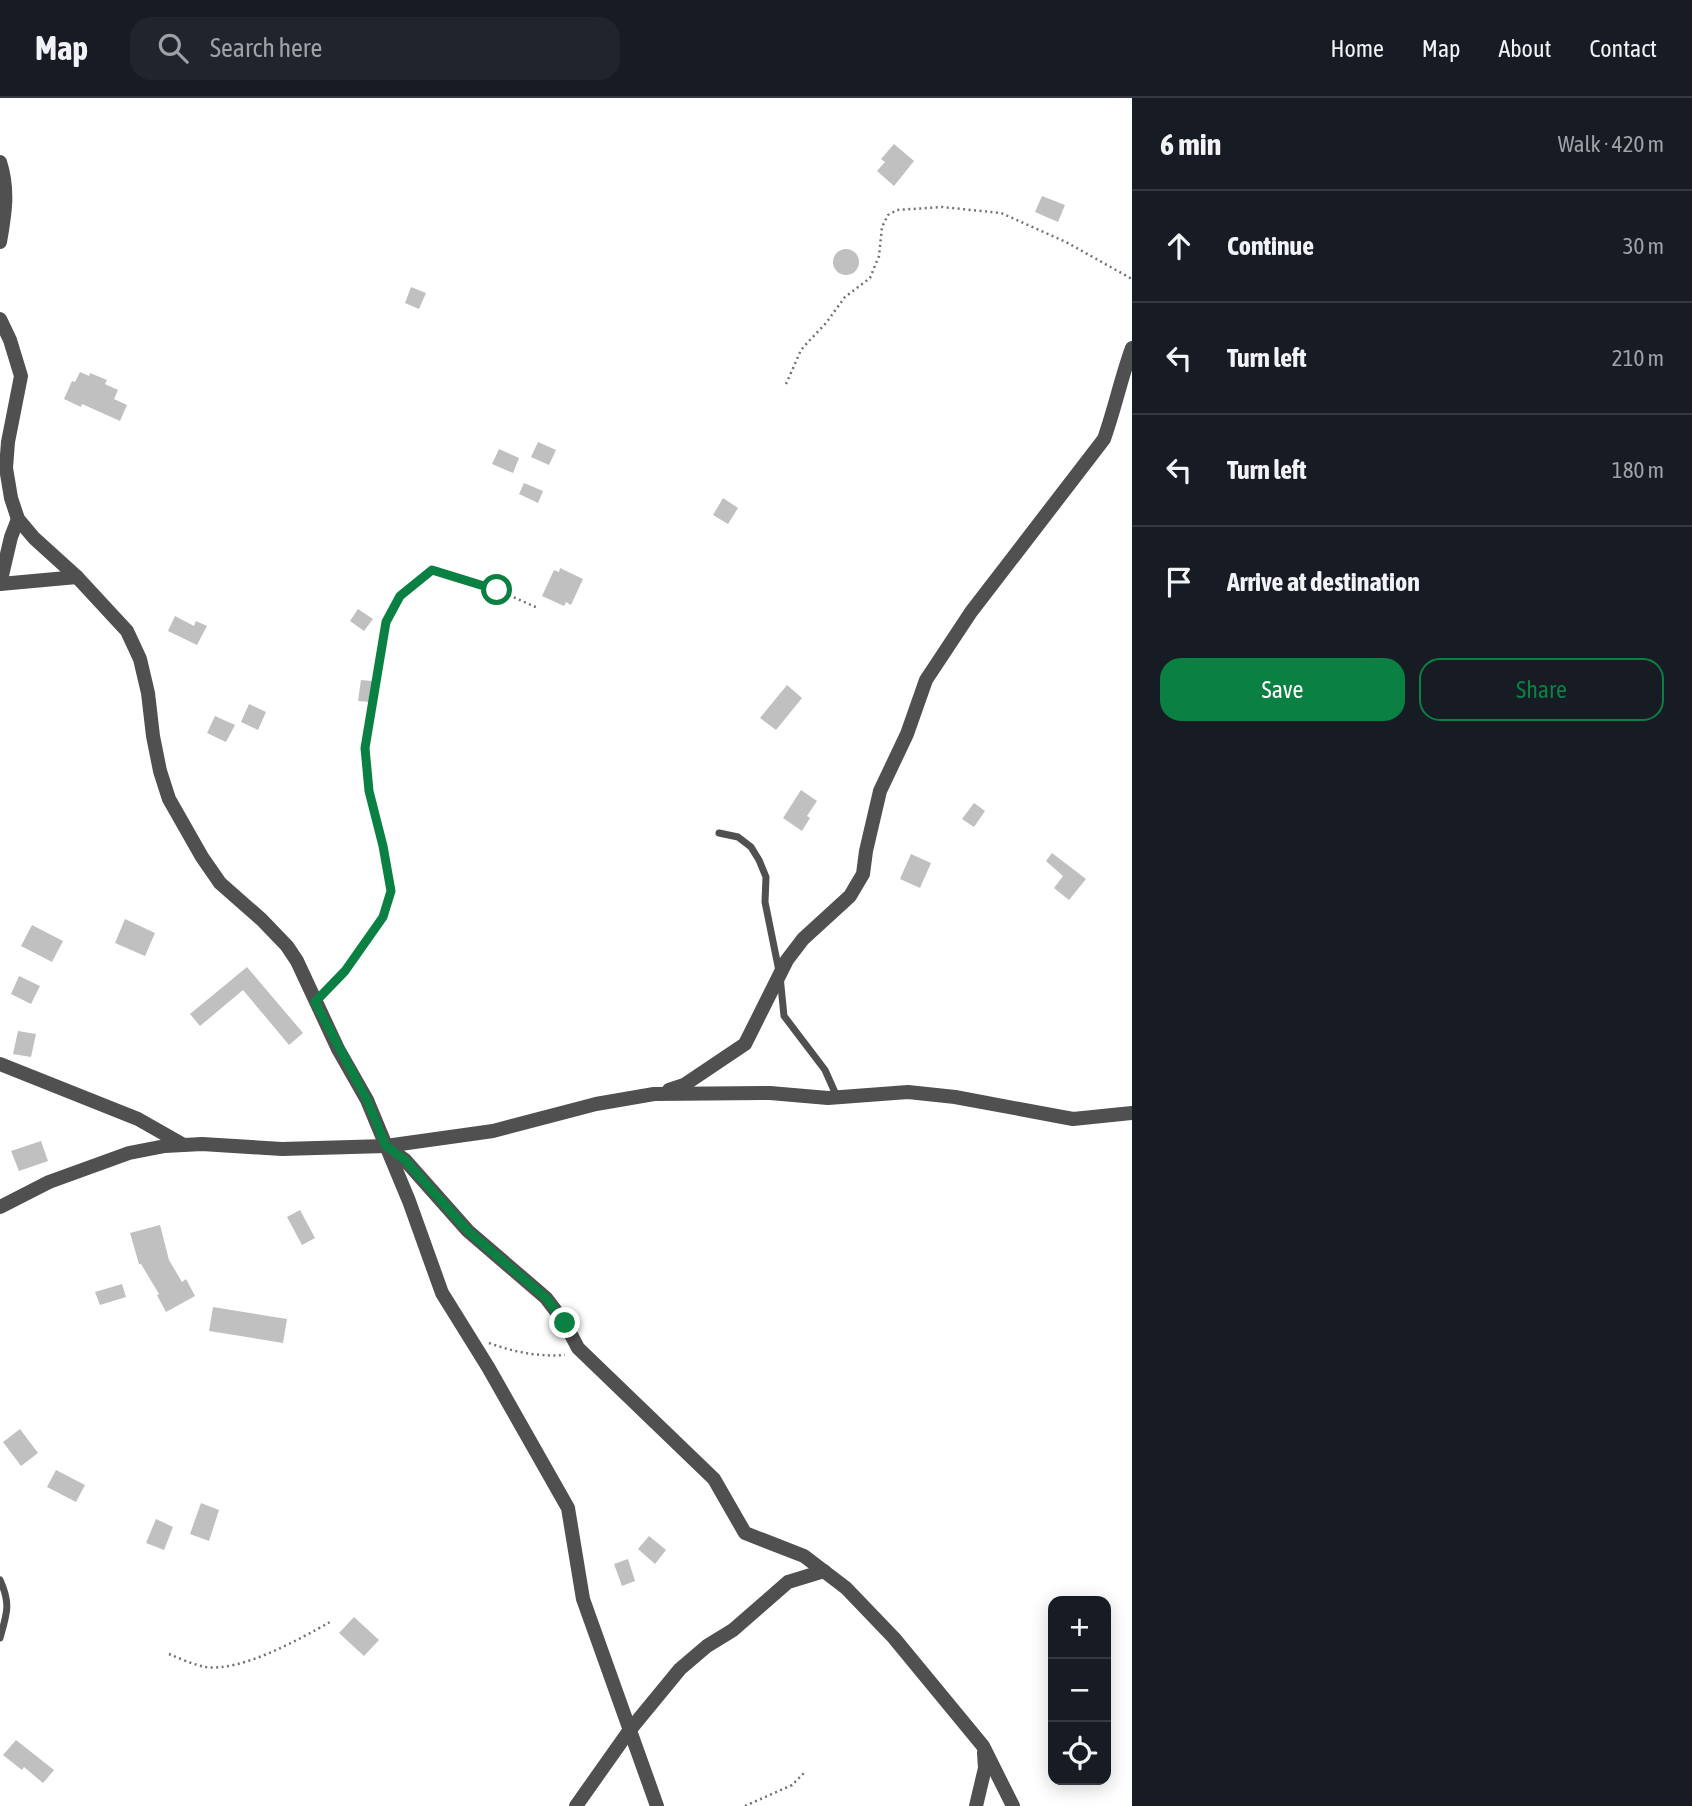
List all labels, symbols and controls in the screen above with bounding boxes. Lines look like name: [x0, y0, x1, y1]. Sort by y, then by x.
search box: [130, 17, 620, 80]
text: Map: [35, 29, 88, 67]
icon: search: [154, 29, 192, 67]
text: Search here: [210, 33, 322, 63]
text: Home: [1330, 35, 1384, 62]
text: Map: [1422, 35, 1460, 62]
text: About: [1498, 35, 1551, 62]
text: Contact: [1589, 35, 1657, 62]
text: 6 min: [1160, 127, 1221, 161]
text: Walk · 420 m: [1558, 131, 1664, 157]
icon: ahead: [1160, 227, 1198, 265]
text: Continue: [1227, 231, 1314, 261]
text: 30 m: [1623, 233, 1664, 259]
icon: left: [1160, 339, 1198, 377]
text: Turn left: [1227, 343, 1307, 373]
text: 210 m: [1612, 345, 1664, 371]
icon: left: [1160, 451, 1198, 489]
text: Turn left: [1227, 455, 1307, 485]
text: 180 m: [1612, 457, 1664, 483]
icon: arrive: [1160, 563, 1198, 601]
text: Arrive at destination: [1227, 567, 1420, 597]
route start: [481, 574, 512, 605]
button: Save: [1160, 658, 1405, 721]
button: Share: [1419, 658, 1664, 721]
route end: [549, 1307, 580, 1338]
map controls: [1048, 1596, 1111, 1785]
button: +: [1048, 1596, 1111, 1659]
button: −: [1048, 1659, 1111, 1722]
button: locate: [1048, 1722, 1111, 1785]

